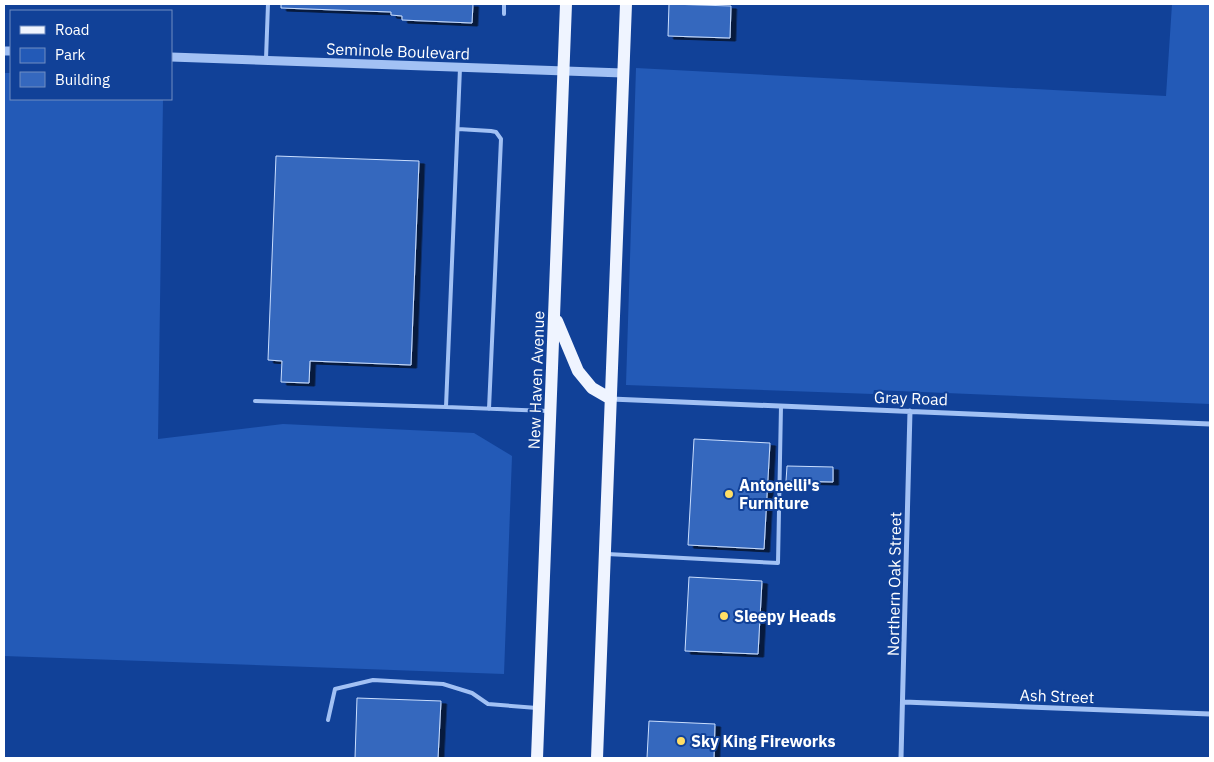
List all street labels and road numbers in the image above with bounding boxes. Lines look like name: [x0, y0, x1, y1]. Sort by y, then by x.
street label: Seminole Boulevard: [326, 38, 470, 64]
street label: New Haven Avenue: [524, 310, 548, 450]
street label: Gray Road: [874, 387, 948, 409]
street label: Northern Oak Street: [883, 512, 905, 656]
street label: Ash Street: [1019, 685, 1095, 707]

